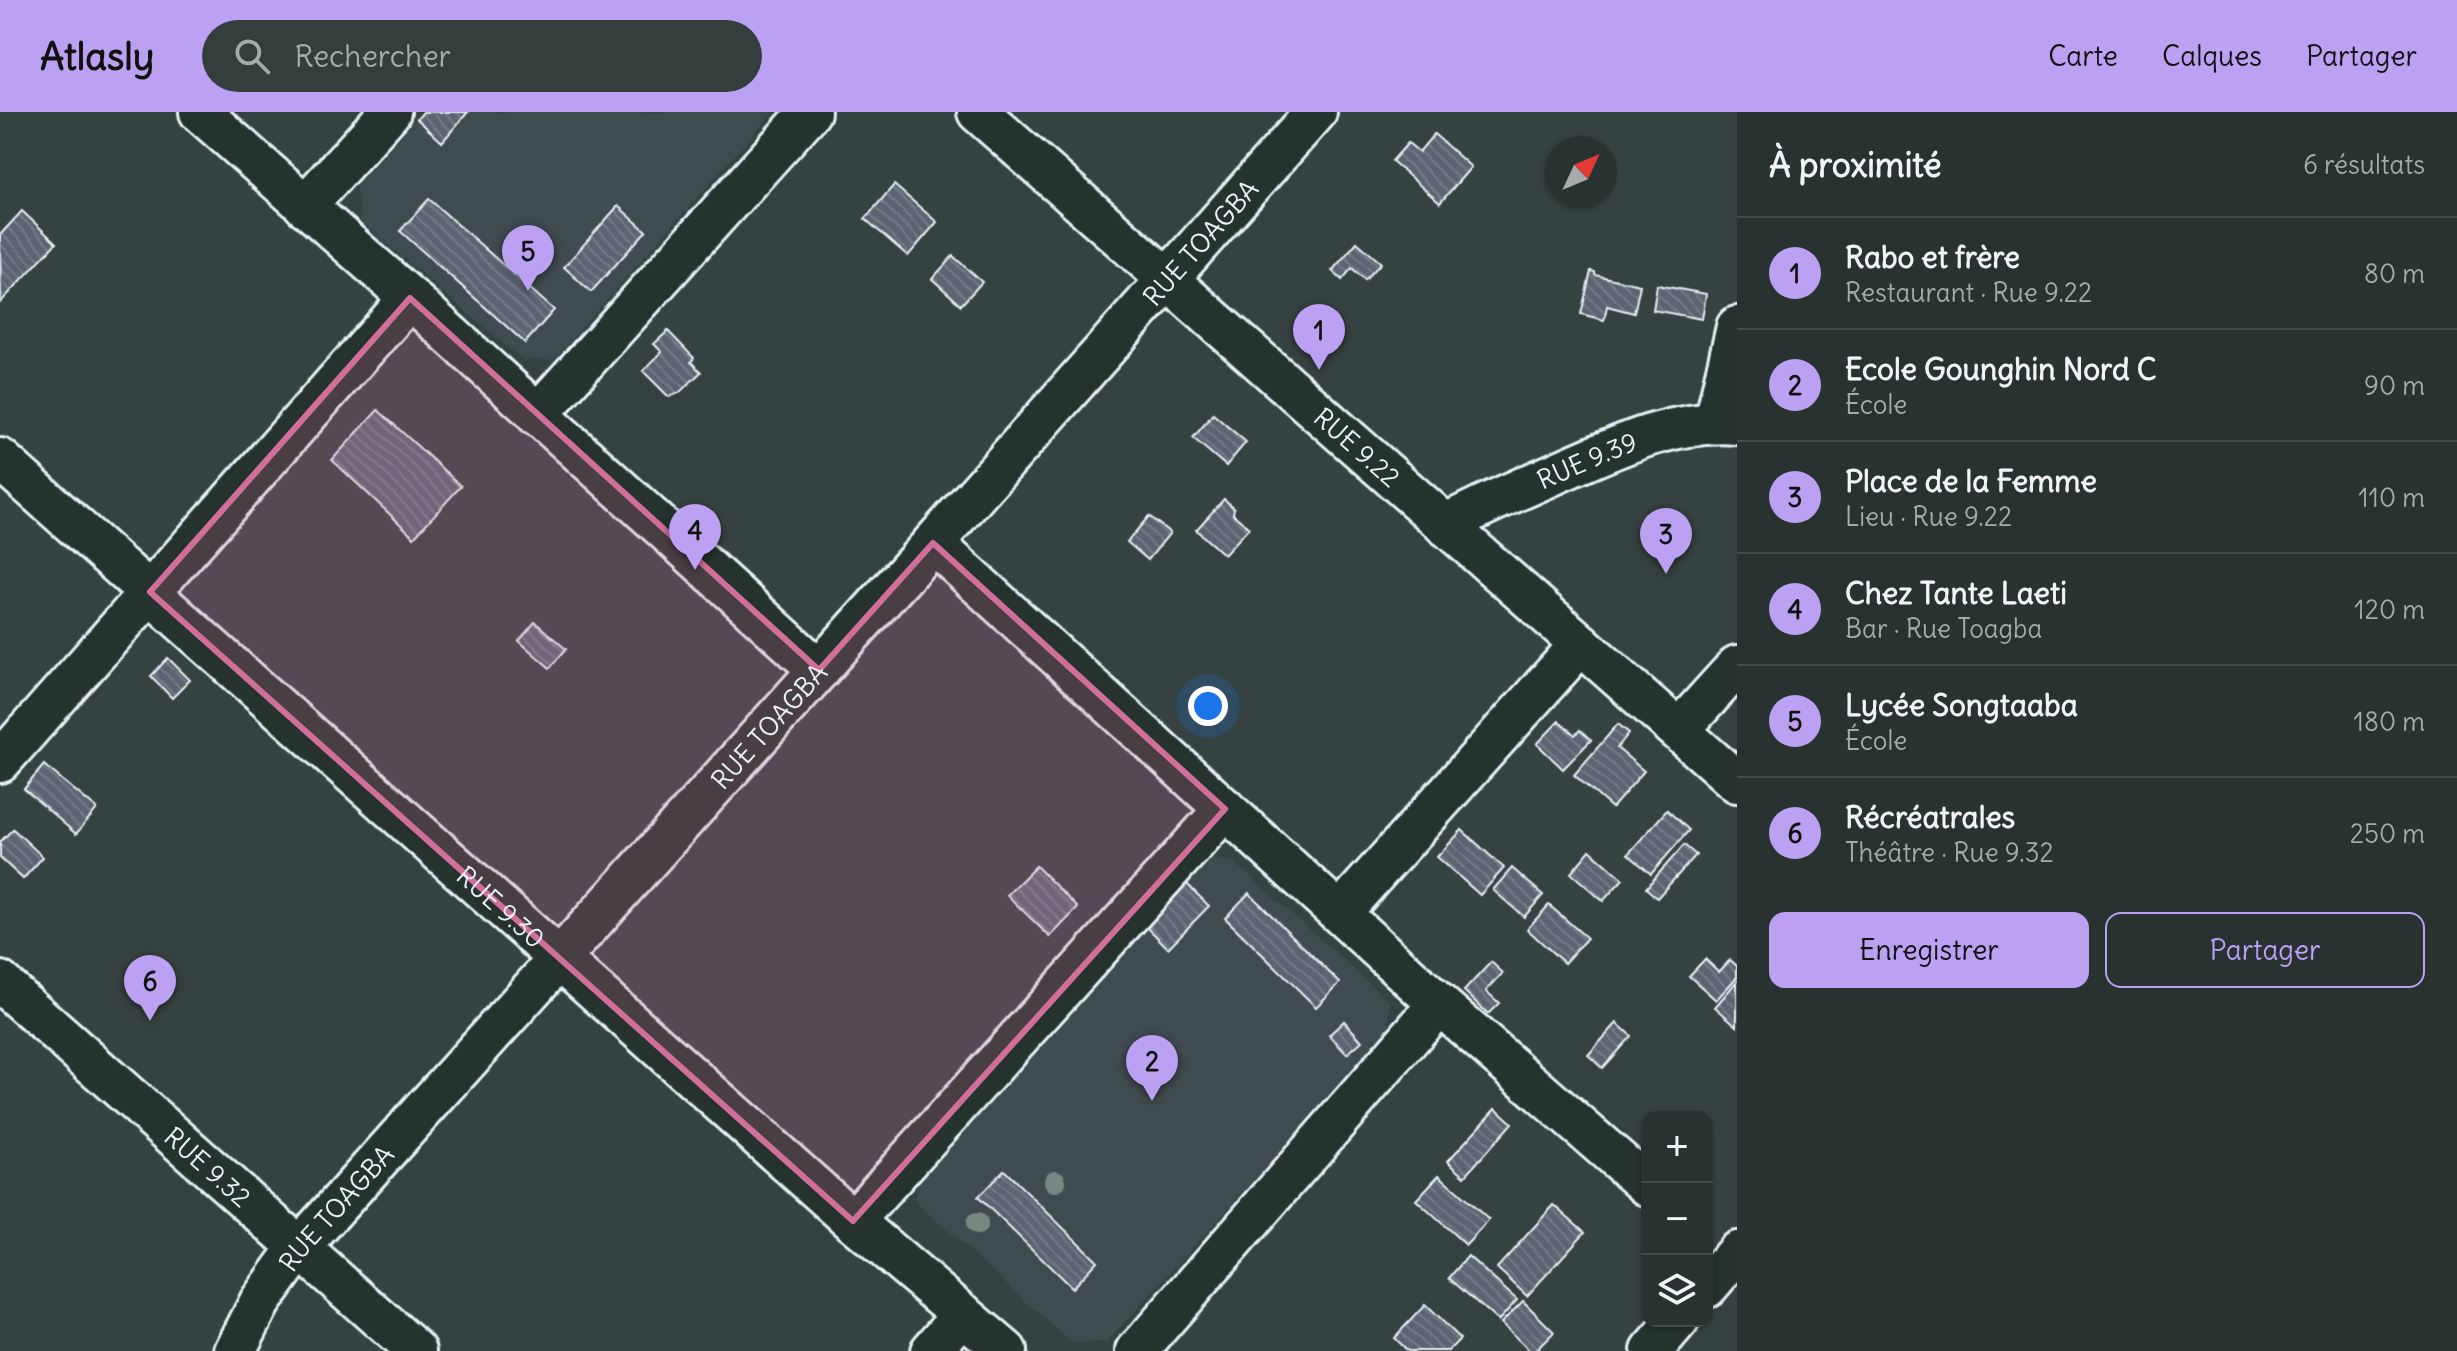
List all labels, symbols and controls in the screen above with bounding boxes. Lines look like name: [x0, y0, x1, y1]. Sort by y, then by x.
search box: [202, 20, 762, 92]
text: Atlasly: [40, 33, 154, 80]
icon: search: [230, 34, 274, 78]
text: Rechercher: [294, 37, 451, 75]
text: Carte: [2048, 38, 2118, 74]
text: Calques: [2162, 38, 2262, 74]
text: Partager: [2306, 38, 2417, 74]
north arrow: [1545, 136, 1617, 208]
text: À proximité: [1769, 143, 1942, 186]
text: 6 résultats: [2303, 148, 2425, 181]
street label: RUE TOAGBA: [1135, 172, 1265, 312]
pin: 5: [502, 225, 554, 291]
text: Rabo et frère: [1845, 238, 2020, 276]
text: 1: [1790, 257, 1800, 290]
text: 80 m: [2364, 257, 2425, 290]
text: Restaurant · Rue 9.22: [1845, 276, 2092, 309]
pin: 1: [1293, 304, 1345, 370]
text: Ecole Gounghin Nord C: [1845, 350, 2156, 388]
text: 2: [1788, 369, 1802, 402]
text: 90 m: [2364, 369, 2425, 402]
text: École: [1845, 388, 1907, 421]
street label: RUE 9.22: [1307, 400, 1407, 494]
street label: RUE 9.39: [1532, 424, 1641, 496]
text: Place de la Femme: [1845, 462, 2097, 500]
text: 3: [1788, 481, 1802, 514]
text: 110 m: [2358, 481, 2425, 514]
text: Lieu · Rue 9.22: [1845, 500, 2012, 533]
pin: 4: [669, 504, 721, 570]
pin: 3: [1640, 508, 1692, 574]
text: Chez Tante Laeti: [1845, 574, 2067, 612]
text: 4: [1787, 593, 1803, 626]
text: 120 m: [2354, 593, 2425, 626]
text: Bar · Rue Toagba: [1845, 612, 2042, 645]
street label: RUE TOAGBA: [704, 656, 834, 796]
your location: [1188, 686, 1228, 726]
text: Lycée Songtaaba: [1845, 686, 2078, 724]
text: 5: [1788, 705, 1802, 738]
text: 180 m: [2354, 705, 2425, 738]
text: École: [1845, 724, 1907, 757]
text: Récréatrales: [1845, 798, 2015, 836]
text: 6: [1787, 817, 1803, 850]
text: 250 m: [2350, 817, 2425, 850]
text: Théâtre · Rue 9.32: [1845, 836, 2054, 869]
street label: RUE 9.30: [450, 859, 552, 955]
button: Enregistrer: [1769, 912, 2089, 988]
button: Partager: [2105, 912, 2425, 988]
pin: 6: [124, 955, 176, 1021]
pin: 2: [1126, 1035, 1178, 1101]
map controls: [1641, 1111, 1713, 1327]
button: +: [1641, 1111, 1713, 1183]
street label: RUE 9.32: [158, 1119, 258, 1214]
street label: RUE TOAGBA: [271, 1138, 400, 1278]
button: −: [1641, 1183, 1713, 1255]
button: layers: [1641, 1255, 1713, 1327]

